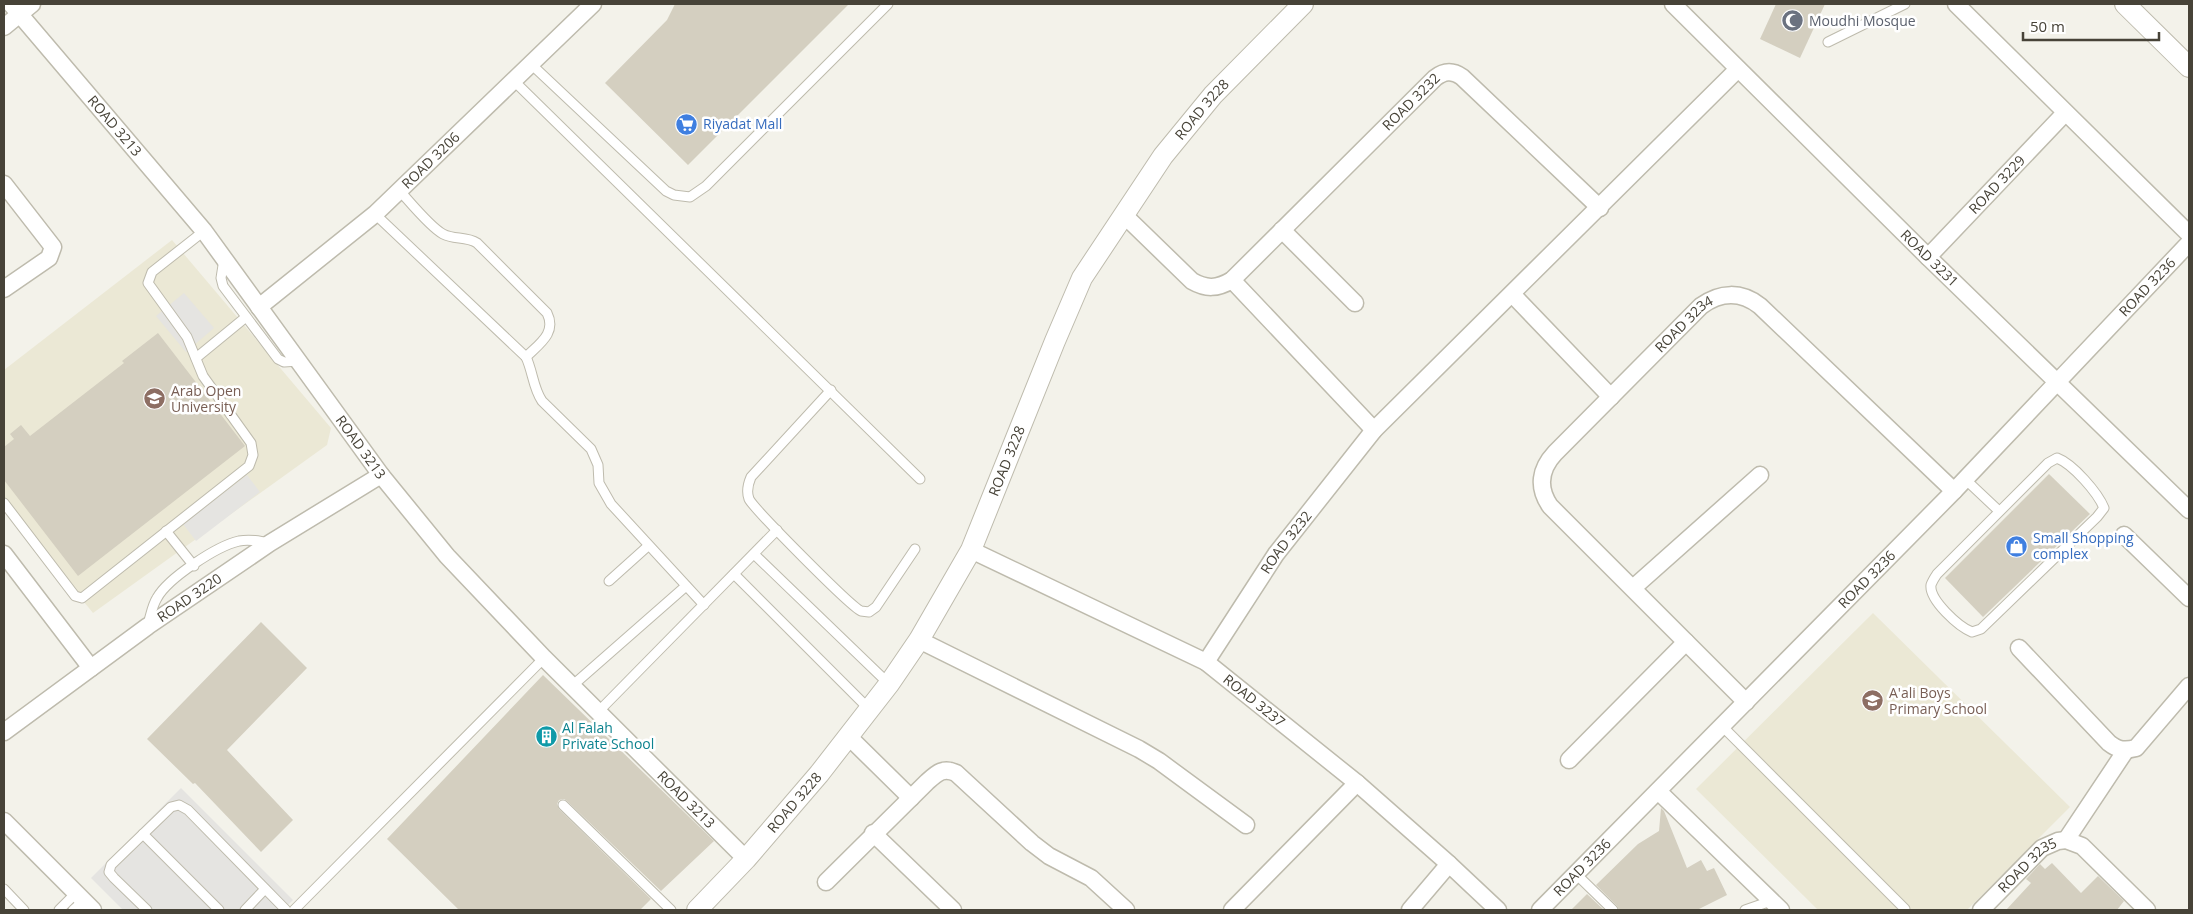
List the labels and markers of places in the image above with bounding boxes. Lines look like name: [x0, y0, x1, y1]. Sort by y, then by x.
mosque icon: Moudhi Mosque: [1781, 9, 1805, 33]
place label: Moudhi Mosque: [1809, 11, 1916, 30]
supermarket icon: Riyadat Mall: [675, 112, 699, 136]
place label: Riyadat Mall: [703, 114, 782, 133]
place label: Arab Open University: [171, 381, 241, 416]
school or university icon: Arab Open University: [143, 387, 167, 411]
place label: Small Shopping complex: [2033, 528, 2134, 563]
shop icon: Small Shopping complex: [2005, 534, 2029, 558]
place label: A'ali Boys Primary School: [1889, 683, 1987, 718]
school or university icon: A'ali Boys Primary School: [1861, 689, 1885, 713]
place label: Al Falah Private School: [562, 718, 654, 753]
building icon: Al Falah Private School: [534, 724, 558, 748]

